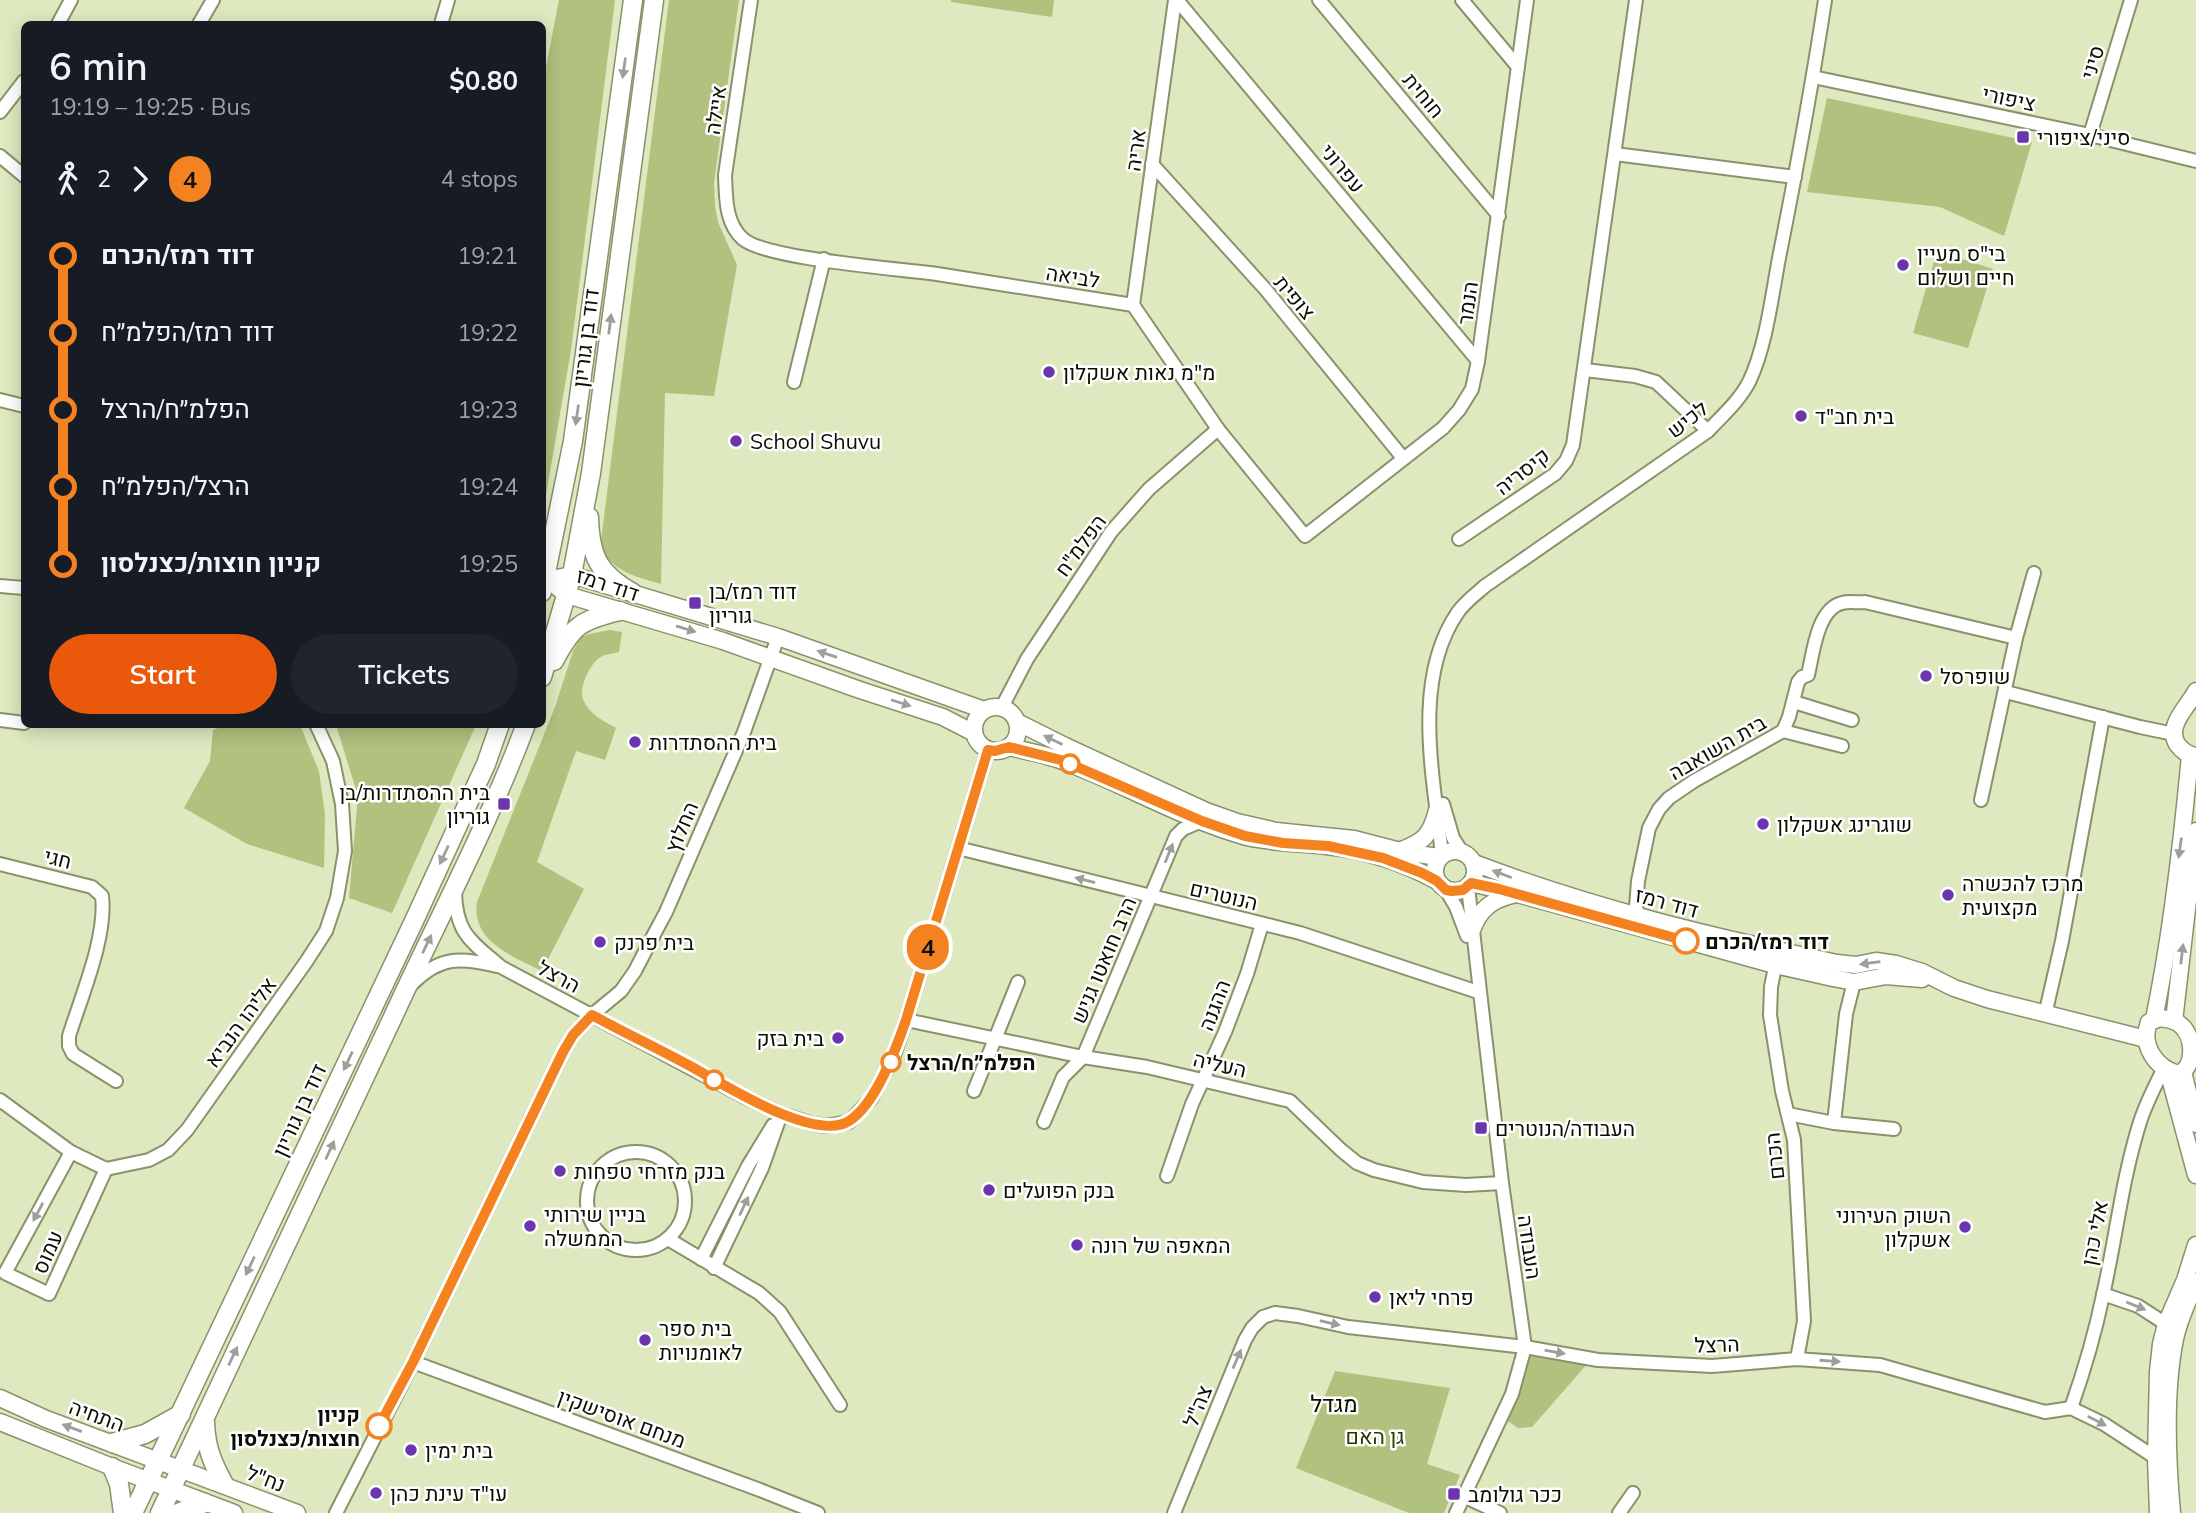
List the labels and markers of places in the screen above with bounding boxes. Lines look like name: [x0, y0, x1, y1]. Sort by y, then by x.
place label: סיני/ציפורי: [2037, 124, 2130, 150]
marker: סיני/ציפורי: [2015, 129, 2031, 145]
place label: בי"ס מעיין חיים ושלום: [1917, 240, 2014, 290]
marker: בי"ס מעיין חיים ושלום: [1895, 257, 1911, 273]
place label: מ"מ נאות אשקלון: [1063, 359, 1215, 385]
marker: מ"מ נאות אשקלון: [1041, 364, 1057, 380]
place label: בית חב"ד: [1815, 403, 1894, 429]
marker: בית חב"ד: [1793, 408, 1809, 424]
place label: School Shuvu: [750, 428, 881, 454]
marker: School Shuvu: [728, 433, 744, 449]
place label: דוד רמז/בן גוריון: [709, 578, 797, 628]
marker: דוד רמז/בן גוריון: [687, 595, 703, 611]
place label: שופרסל: [1940, 663, 2011, 689]
marker: שופרסל: [1918, 668, 1934, 684]
place label: בית ההסתדרות: [649, 729, 777, 755]
marker: בית ההסתדרות: [627, 734, 643, 750]
unlabelled marker: [1060, 754, 1080, 774]
place label: בית ההסתדרות/בן גוריון: [339, 779, 490, 829]
marker: בית ההסתדרות/בן גוריון: [496, 796, 512, 812]
place label: שוגרינג אשקלון: [1777, 811, 1912, 837]
marker: שוגרינג אשקלון: [1755, 816, 1771, 832]
place label: מרכז להכשרה מקצועית: [1962, 870, 2084, 920]
marker: מרכז להכשרה מקצועית: [1940, 887, 1956, 903]
marker: דוד רמז/הכרם: [1673, 928, 1699, 954]
place label: דוד רמז/הכרם: [1705, 928, 1829, 954]
place label: בית פרנק: [614, 929, 694, 955]
marker: בית פרנק: [592, 934, 608, 950]
place label: בית בזק: [756, 1025, 824, 1051]
marker: בית בזק: [830, 1030, 846, 1046]
place label: הפלמ״ח/הרצל: [907, 1049, 1035, 1075]
marker: הפלמ״ח/הרצל: [881, 1052, 901, 1072]
unlabelled marker: [704, 1070, 724, 1090]
place label: העבודה/הנוטרים: [1495, 1115, 1635, 1141]
marker: העבודה/הנוטרים: [1473, 1120, 1489, 1136]
place label: בנק מזרחי טפחות: [574, 1158, 725, 1184]
marker: בנק מזרחי טפחות: [552, 1163, 568, 1179]
place label: בנק הפועלים: [1003, 1177, 1115, 1203]
marker: בנק הפועלים: [981, 1182, 997, 1198]
place label: בניין שירותי הממשלה: [544, 1201, 646, 1251]
place label: השוק העירוני אשקלון: [1836, 1202, 1951, 1252]
marker: בניין שירותי הממשלה: [522, 1218, 538, 1234]
marker: השוק העירוני אשקלון: [1957, 1219, 1973, 1235]
place label: המאפה של רונה: [1091, 1232, 1231, 1258]
marker: המאפה של רונה: [1069, 1237, 1085, 1253]
place label: פרחי ליאן: [1389, 1284, 1474, 1310]
marker: פרחי ליאן: [1367, 1289, 1383, 1305]
place label: בית ספר לאומנויות: [659, 1315, 742, 1365]
marker: בית ספר לאומנויות: [637, 1332, 653, 1348]
place label: קניון חוצות/כצנלסון: [230, 1401, 360, 1451]
marker: קניון חוצות/כצנלסון: [366, 1413, 392, 1439]
place label: בית ימין: [425, 1437, 493, 1463]
marker: בית ימין: [403, 1442, 419, 1458]
place label: עו"ד עינת כהן: [390, 1480, 507, 1506]
place label: ככר גולומב: [1468, 1481, 1562, 1507]
marker: עו"ד עינת כהן: [368, 1485, 384, 1501]
marker: ככר גולומב: [1446, 1486, 1462, 1502]

